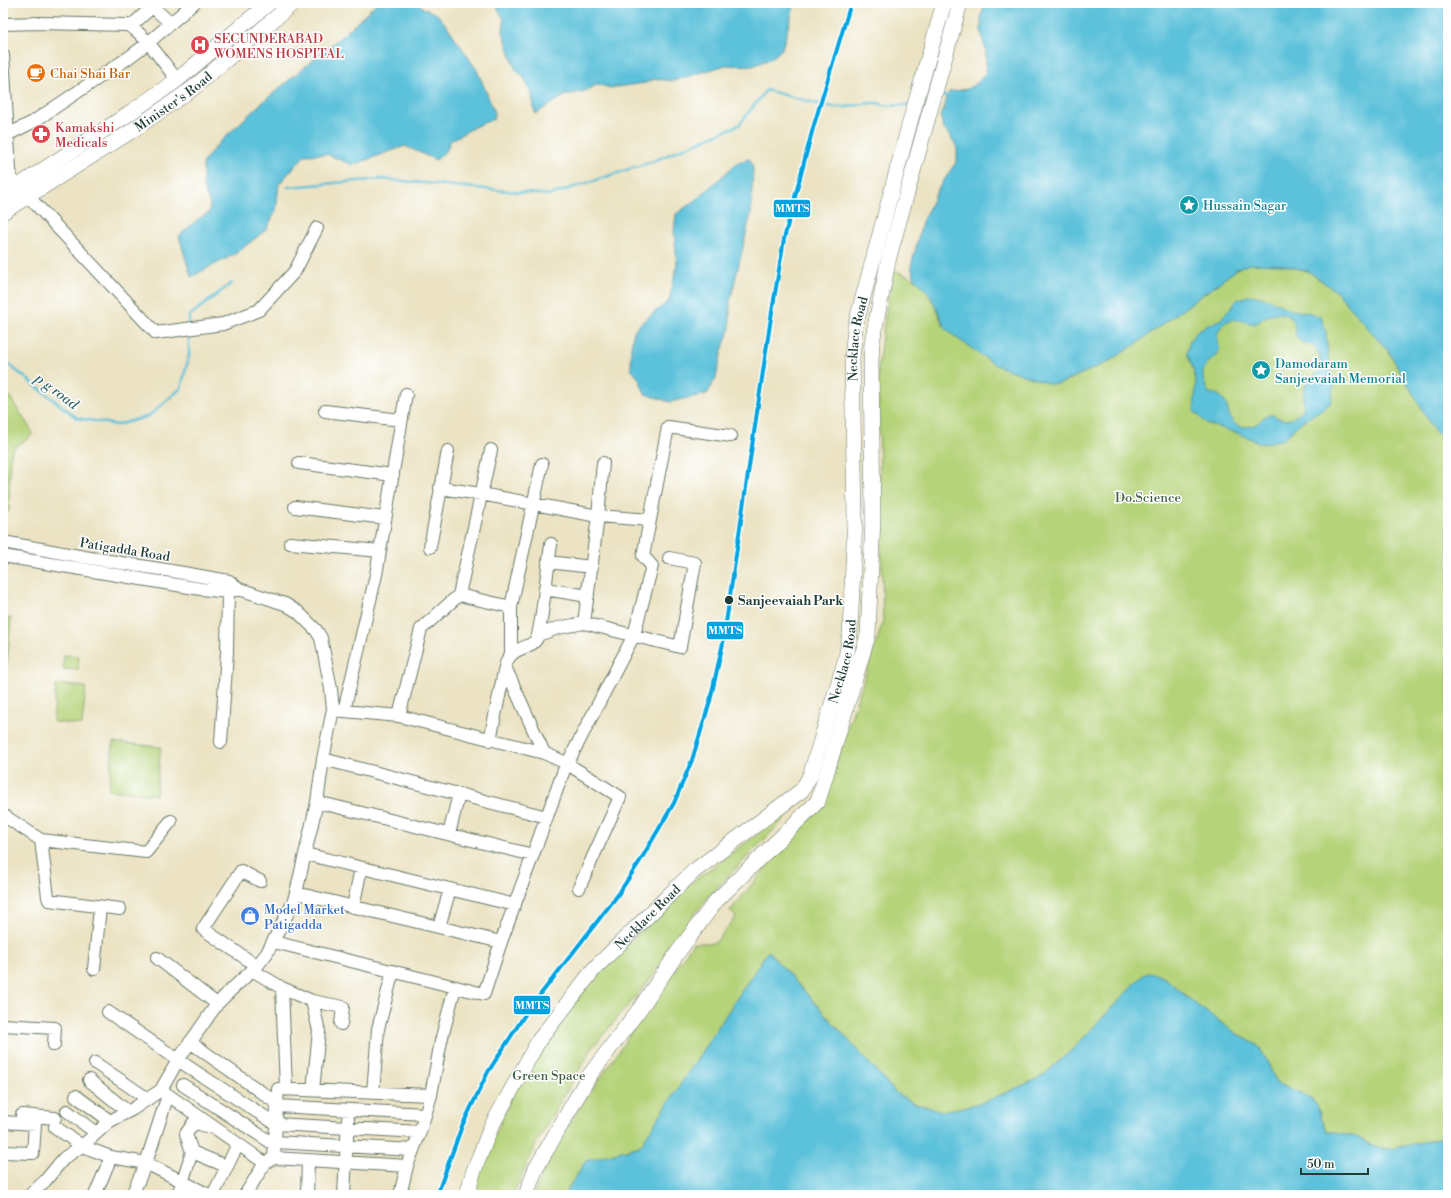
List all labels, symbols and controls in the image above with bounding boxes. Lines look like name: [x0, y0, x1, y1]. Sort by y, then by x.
place label: SECUNDERABAD WOMENS HOSPITAL: [213, 31, 344, 62]
hospital icon: SECUNDERABAD WOMENS HOSPITAL: [189, 34, 211, 56]
cafe icon: Chai Shai Bar: [25, 62, 47, 84]
place label: Chai Shai Bar: [50, 66, 131, 82]
street label: Minister's Road: [132, 68, 216, 135]
place label: Kamakshi Medicals: [55, 120, 115, 151]
pharmacy icon: Kamakshi Medicals: [30, 123, 52, 145]
place icon: Hussain Sagar: [1178, 194, 1200, 216]
place label: Hussain Sagar: [1203, 198, 1287, 214]
line badge: MMTS: [773, 199, 811, 218]
text: MMTS: [775, 202, 809, 216]
street label: Necklace Road: [845, 294, 872, 381]
place label: Damodaram Sanjeevaiah Memorial: [1275, 356, 1406, 387]
place icon: Damodaram Sanjeevaiah Memorial: [1250, 359, 1272, 381]
water label: p g road: [30, 368, 83, 415]
park label: Do.Science: [1115, 490, 1182, 506]
street label: Patigadda Road: [79, 535, 172, 565]
place label: Sanjeevaiah Park: [738, 593, 844, 609]
marker: Sanjeevaiah Park: [723, 594, 735, 606]
street label: Necklace Road: [826, 618, 860, 705]
line badge: MMTS: [706, 621, 744, 640]
text: MMTS: [708, 624, 742, 638]
street label: Necklace Road: [612, 881, 685, 953]
place label: Model Market Patigadda: [264, 902, 345, 933]
shop icon: Model Market Patigadda: [239, 905, 261, 927]
line badge: MMTS: [513, 995, 551, 1015]
text: MMTS: [515, 999, 549, 1013]
park label: Green Space: [512, 1068, 586, 1084]
scale bar: [1301, 1150, 1368, 1176]
text: 50 m: [1307, 1157, 1335, 1172]

